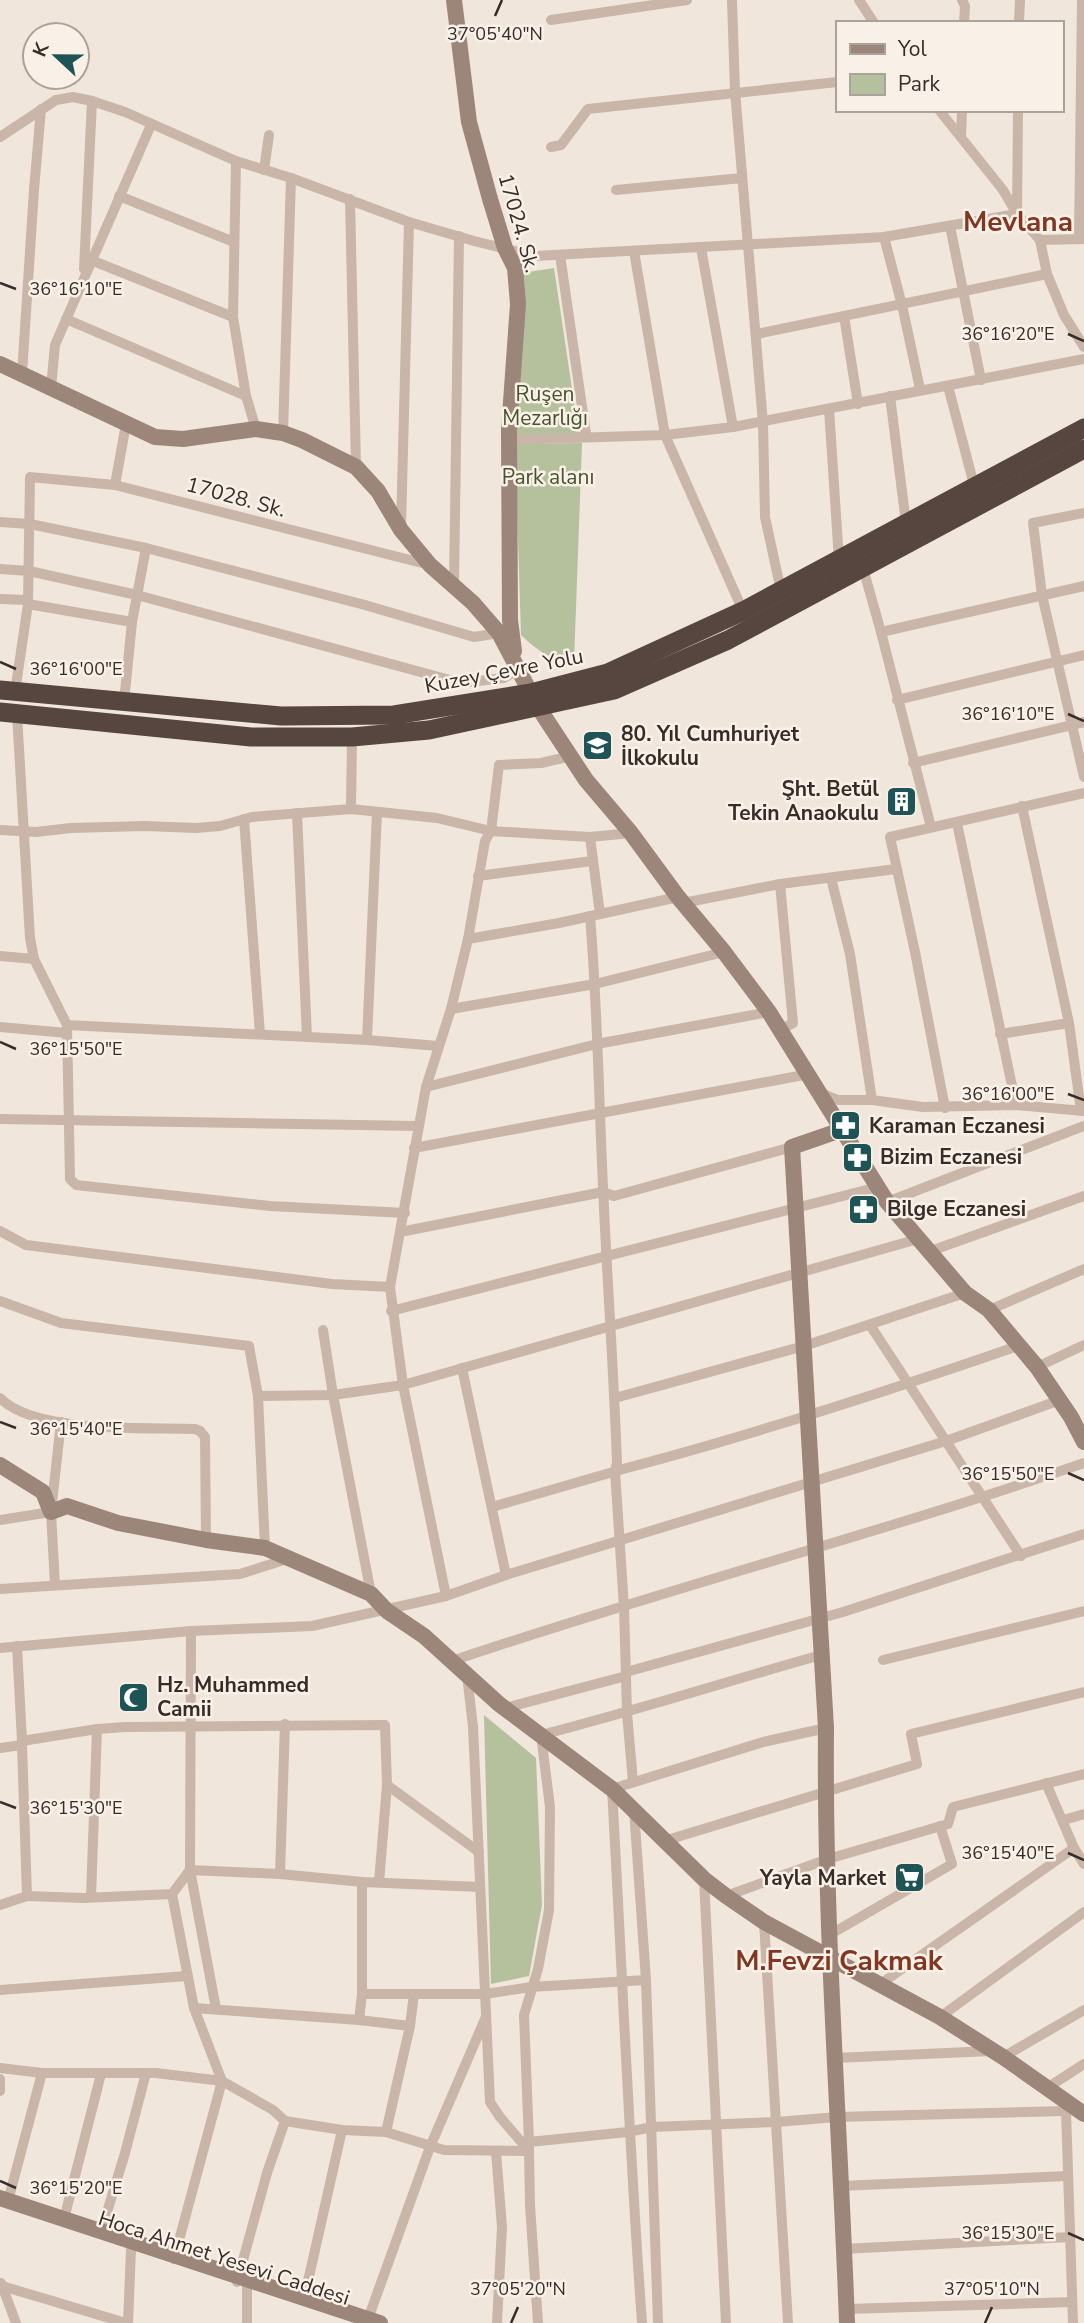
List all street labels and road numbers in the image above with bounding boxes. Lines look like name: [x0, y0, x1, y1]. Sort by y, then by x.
street label: 17024. Sk.: [492, 170, 546, 276]
street label: 17028. Sk.: [183, 470, 289, 524]
street label: Kuzey Çevre Yolu: [422, 642, 586, 700]
street label: Hoca Ahmet Yesevi Caddesi: [95, 2204, 353, 2312]

